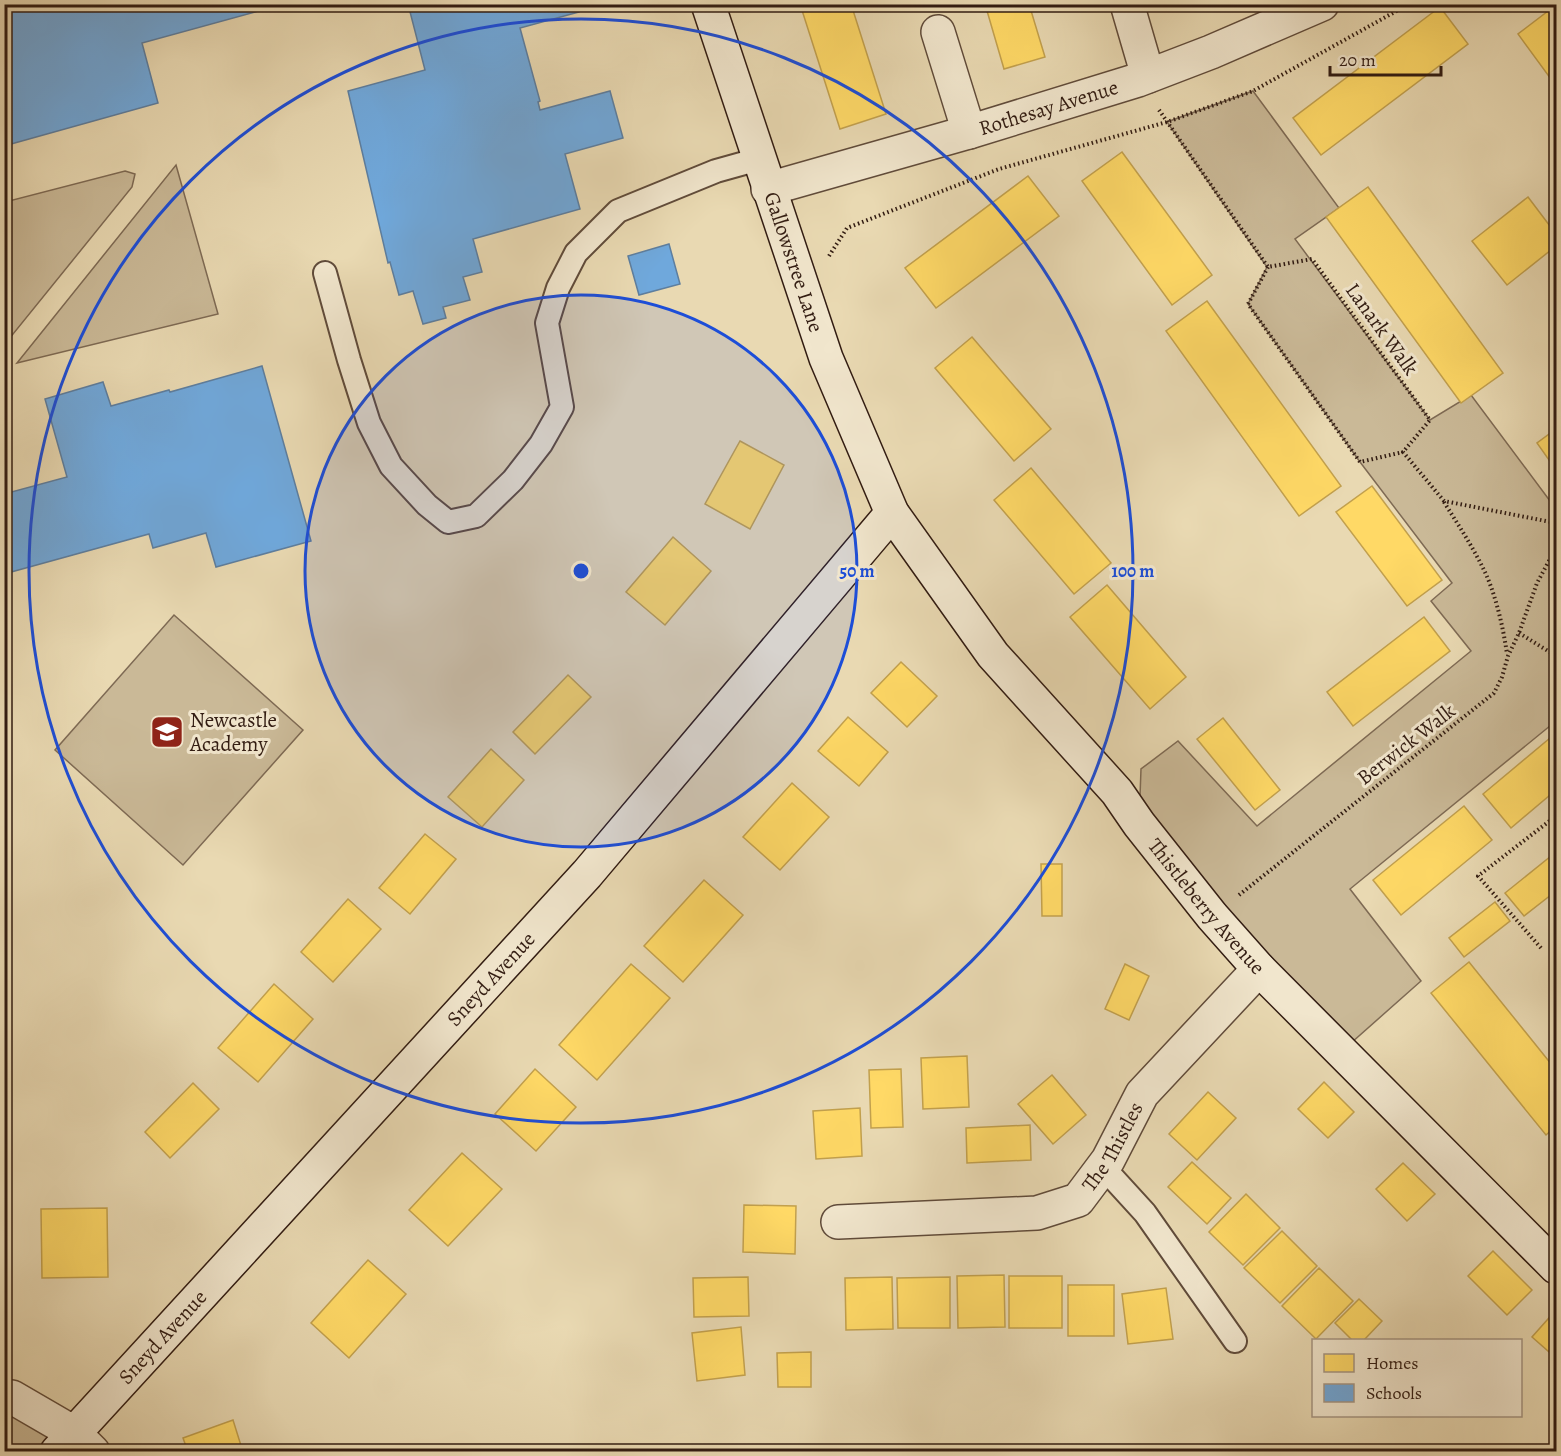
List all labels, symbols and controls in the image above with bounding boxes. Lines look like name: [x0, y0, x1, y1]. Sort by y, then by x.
scale bar: [1330, 39, 1441, 77]
text: 20 m: [1339, 48, 1376, 72]
street label: Rothesay Avenue: [975, 73, 1121, 142]
street label: Gallowstree Lane: [758, 188, 830, 336]
street label: Lanark Walk: [1339, 277, 1425, 381]
text: 50 m: [840, 559, 874, 583]
text: 100 m: [1112, 559, 1154, 583]
centre of rings: [571, 561, 591, 581]
street label: Berwick Walk: [1351, 696, 1461, 791]
place label: Newcastle Academy: [189, 706, 277, 758]
school or university icon: Newcastle Academy: [149, 714, 185, 750]
street label: Thistleberry Avenue: [1142, 832, 1271, 980]
street label: Sneyd Avenue: [440, 926, 541, 1032]
street label: The Thistles: [1075, 1097, 1150, 1197]
street label: Sneyd Avenue: [112, 1284, 213, 1390]
legend: [1312, 1339, 1522, 1417]
text: Homes: [1366, 1351, 1418, 1375]
text: Schools: [1366, 1381, 1422, 1405]

